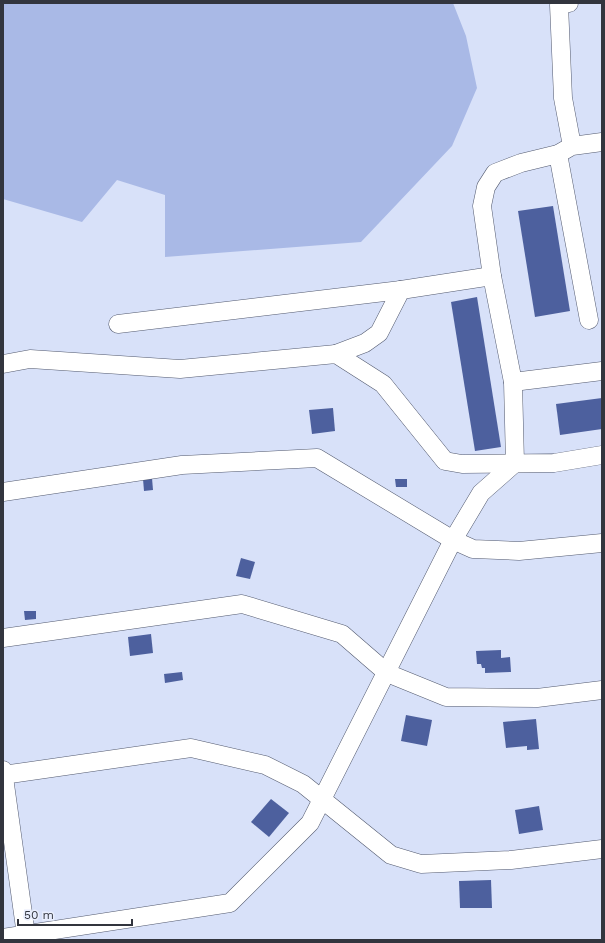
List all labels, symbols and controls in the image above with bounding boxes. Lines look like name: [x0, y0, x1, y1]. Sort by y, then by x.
scale bar: [18, 901, 132, 927]
text: 50 m: [24, 908, 54, 922]

